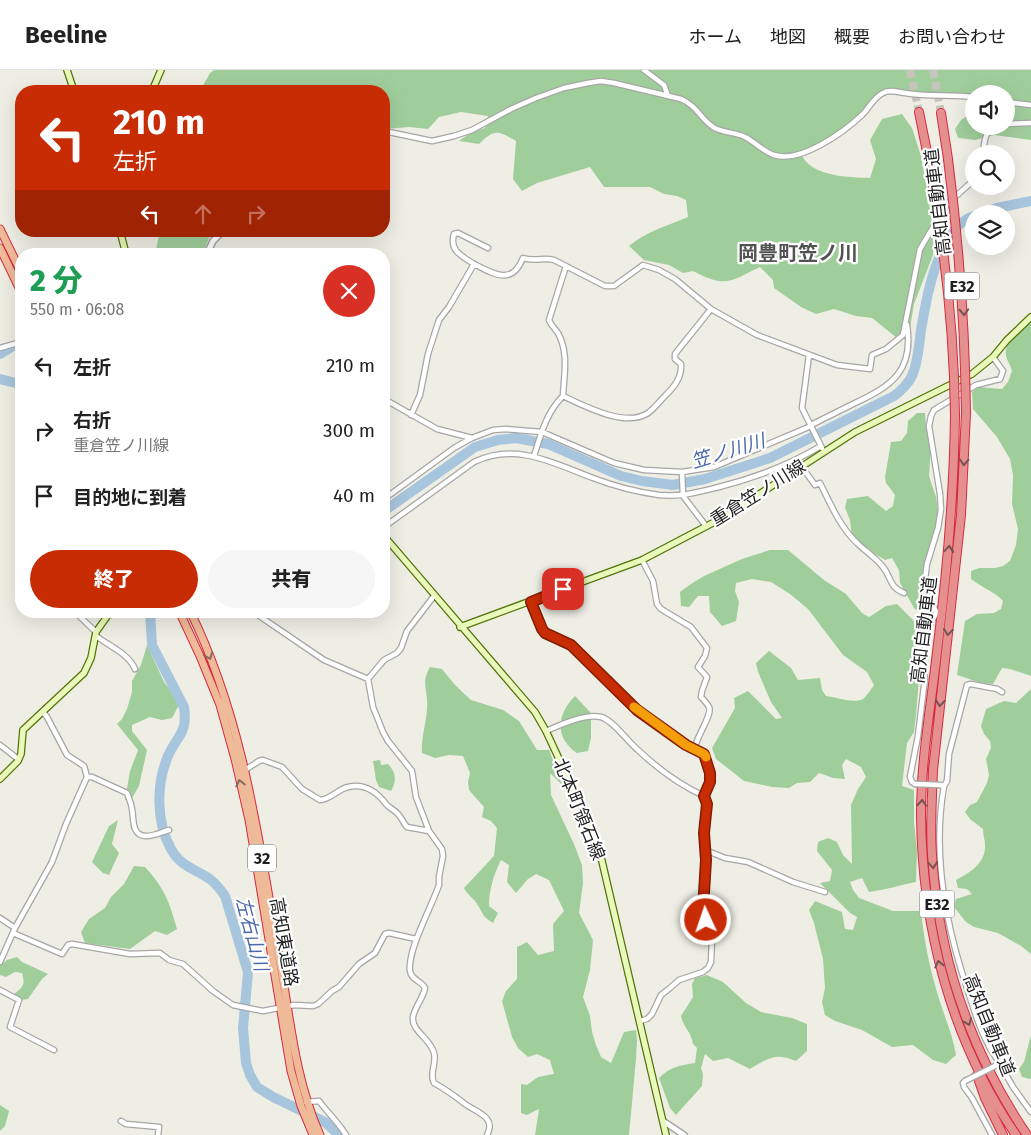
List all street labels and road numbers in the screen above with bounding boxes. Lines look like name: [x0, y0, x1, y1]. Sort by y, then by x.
street label: 高知自動車道: [921, 147, 955, 257]
road number: E32: [944, 272, 980, 300]
street label: 重倉笠ノ川線: [706, 455, 810, 531]
street label: 高知自動車道: [907, 575, 941, 685]
street label: 北本町領石線: [549, 755, 609, 863]
road number: 32: [248, 844, 276, 871]
road number: E32: [920, 891, 954, 918]
street label: 高知東道路: [265, 896, 303, 988]
street label: 高知自動車道: [959, 971, 1019, 1079]

